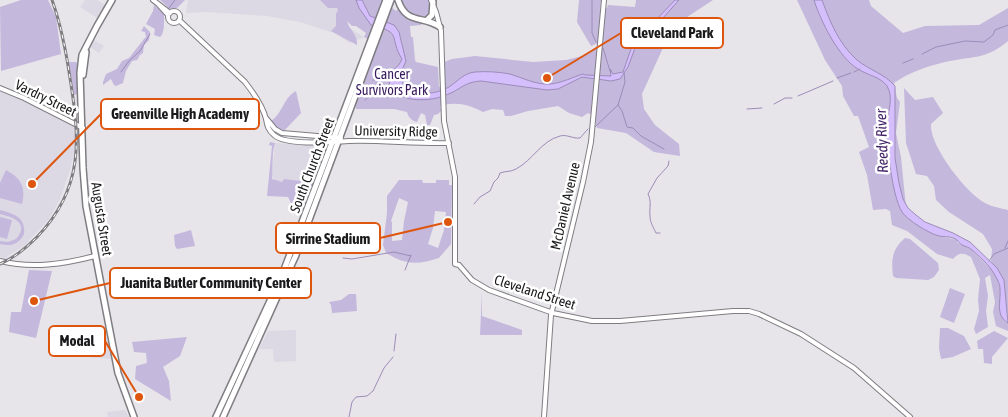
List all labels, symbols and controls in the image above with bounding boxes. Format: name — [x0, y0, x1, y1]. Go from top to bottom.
callout: Cleveland Park — [621, 18, 723, 48]
text: Cleveland Park — [631, 24, 714, 41]
park label: Cancer Survivors Park — [356, 66, 428, 98]
street label: Vardry Street — [13, 76, 79, 120]
callout: Greenville High Academy — [101, 99, 259, 129]
text: Greenville High Academy — [111, 105, 250, 122]
water label: Reedy River — [872, 108, 891, 173]
street label: South Church Street — [287, 115, 337, 215]
street label: University Ridge — [354, 122, 438, 140]
street label: McDaniel Avenue — [547, 161, 583, 251]
street label: Augusta Street — [88, 181, 116, 257]
callout: Sirrine Stadium — [276, 223, 380, 253]
text: Sirrine Stadium — [286, 230, 370, 247]
callout: Juanita Butler Community Center — [110, 268, 311, 298]
street label: Cleveland Street — [492, 271, 578, 313]
text: Juanita Butler Community Center — [119, 274, 302, 291]
callout: Modal — [49, 326, 105, 356]
text: Modal — [59, 332, 96, 349]

